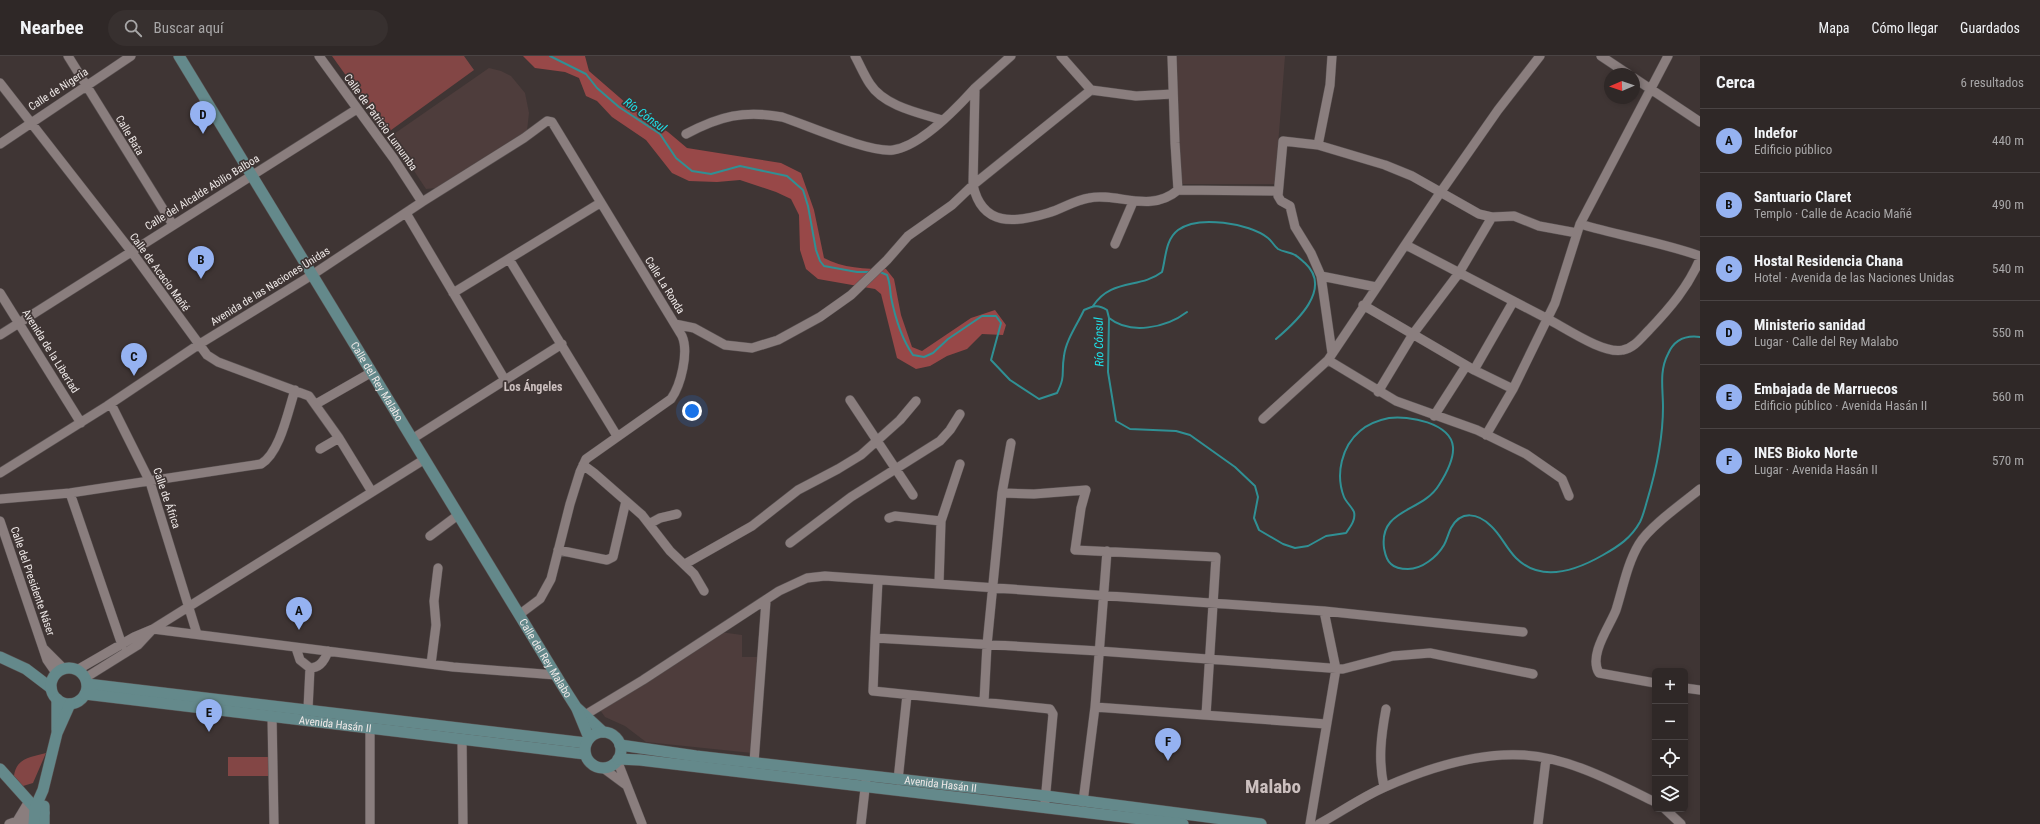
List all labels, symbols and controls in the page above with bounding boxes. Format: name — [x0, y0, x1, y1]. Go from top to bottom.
search box — [108, 10, 388, 46]
text: Nearbee — [20, 16, 84, 39]
icon: search — [122, 17, 144, 39]
text: Buscar aquí — [154, 19, 223, 37]
text: Mapa — [1819, 20, 1850, 36]
text: Cómo llegar — [1872, 20, 1938, 36]
text: Guardados — [1960, 20, 2020, 36]
street label: Calle de Nigeria — [26, 65, 91, 114]
north arrow — [1604, 68, 1640, 104]
street label: Calle de Patricio Lumumba — [341, 71, 420, 173]
text: Cerca — [1716, 72, 1755, 92]
text: 6 resultados — [1960, 75, 2024, 90]
water label: Río Cónsul — [621, 95, 669, 135]
pin: D — [190, 101, 216, 134]
street label: Calle Bata — [113, 113, 146, 157]
text: Indefor — [1754, 124, 1797, 142]
text: A — [1725, 133, 1733, 148]
text: 440 m — [1992, 133, 2024, 148]
text: Edificio público — [1754, 142, 1832, 157]
street label: Calle del Alcalde Abilio Balboa — [143, 152, 262, 233]
text: Santuario Claret — [1754, 188, 1851, 206]
text: B — [1725, 197, 1733, 212]
text: 490 m — [1992, 197, 2024, 212]
text: Templo · Calle de Acacio Mañé — [1754, 206, 1912, 221]
street label: Calle de Acacio Mañé — [127, 231, 192, 314]
street label: Avenida de las Naciones Unidas — [208, 244, 332, 329]
pin: B — [188, 246, 214, 279]
text: Hostal Residencia Chana — [1754, 252, 1903, 270]
street label: Calle La Ronda — [642, 254, 687, 316]
text: C — [1725, 261, 1733, 276]
text: 540 m — [1992, 261, 2024, 276]
text: Hotel · Avenida de las Naciones Unidas — [1754, 270, 1954, 285]
street label: Avenida de la Libertad — [20, 307, 82, 396]
text: Ministerio sanidad — [1754, 316, 1866, 334]
water label: Río Cónsul — [1092, 317, 1106, 367]
text: D — [1725, 325, 1733, 340]
text: 550 m — [1992, 325, 2024, 340]
text: Lugar · Calle del Rey Malabo — [1754, 334, 1899, 349]
street label: Calle del Rey Malabo — [348, 340, 406, 424]
pin: C — [121, 343, 147, 376]
district label: Los Ángeles — [504, 379, 563, 394]
text: Embajada de Marruecos — [1754, 380, 1898, 398]
text: E — [1726, 389, 1732, 404]
text: 560 m — [1992, 389, 2024, 404]
text: Edificio público · Avenida Hasán II — [1754, 398, 1927, 413]
your location — [682, 401, 702, 421]
text: INES Bioko Norte — [1754, 444, 1858, 462]
text: F — [1726, 453, 1732, 468]
text: 570 m — [1992, 453, 2024, 468]
text: Lugar · Avenida Hasán II — [1754, 462, 1878, 477]
street label: Calle de África — [150, 466, 183, 530]
street label: Calle del Presidente Náser — [8, 525, 58, 638]
pin: A — [286, 597, 312, 630]
street label: Calle del Rey Malabo — [516, 616, 575, 701]
map controls — [1652, 668, 1688, 812]
button: + — [1652, 668, 1688, 704]
pin: E — [196, 699, 222, 732]
button: − — [1652, 704, 1688, 740]
street label: Avenida Hasán II — [298, 714, 372, 735]
pin: F — [1155, 728, 1181, 761]
button: locate — [1652, 740, 1688, 776]
street label: Avenida Hasán II — [904, 774, 977, 795]
district label: Malabo — [1245, 775, 1301, 798]
button: layers — [1652, 776, 1688, 812]

